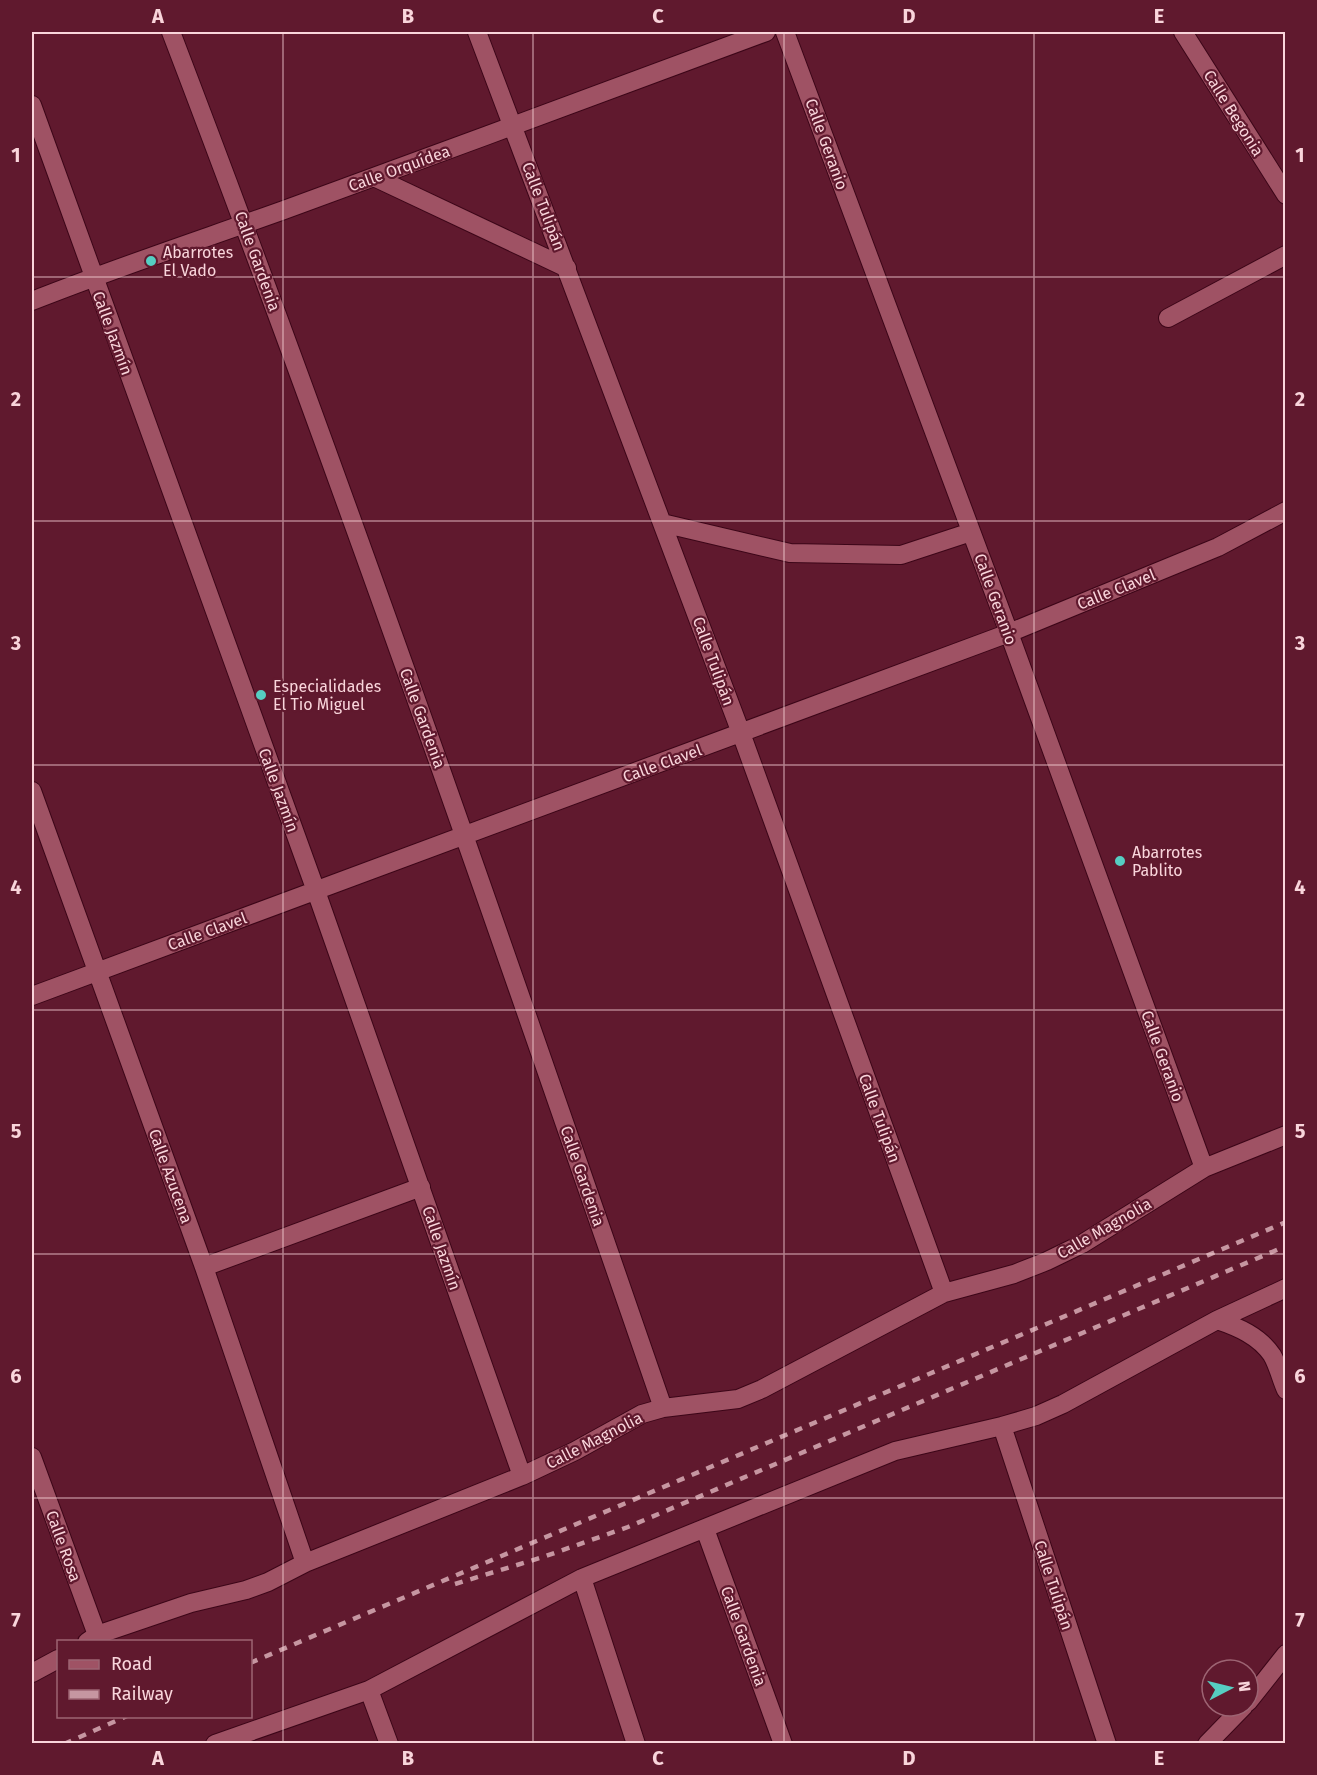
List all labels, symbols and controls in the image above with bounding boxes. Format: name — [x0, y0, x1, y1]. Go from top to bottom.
text: A — [151, 4, 165, 28]
text: B — [402, 4, 414, 28]
text: C — [652, 4, 664, 28]
text: D — [902, 4, 916, 28]
text: E — [1154, 4, 1164, 28]
street label: Calle Begonia — [1200, 67, 1268, 160]
street label: Calle Geranio — [801, 96, 852, 193]
street label: Calle Orquídea — [346, 141, 453, 196]
text: 1 — [11, 143, 21, 167]
text: 1 — [1295, 143, 1305, 167]
street label: Calle Tulipán — [518, 159, 569, 253]
street label: Calle Gardenia — [231, 209, 284, 314]
place label: Abarrotes El Vado — [163, 243, 233, 280]
marker: Abarrotes El Vado — [144, 254, 158, 268]
street label: Calle Jazmín — [89, 289, 136, 378]
text: 2 — [11, 387, 21, 411]
text: 2 — [1295, 387, 1305, 411]
street label: Calle Geranio — [970, 551, 1021, 648]
street label: Calle Clavel — [1074, 565, 1158, 614]
street label: Calle Tulipán — [689, 614, 738, 708]
text: 3 — [10, 631, 21, 655]
text: 3 — [1294, 631, 1305, 655]
street label: Calle Gardenia — [396, 666, 449, 771]
place label: Especialidades El Tio Miguel — [273, 677, 381, 714]
marker: Especialidades El Tio Miguel — [254, 688, 268, 702]
street label: Calle Clavel — [620, 740, 705, 787]
street label: Calle Jazmín — [255, 746, 302, 835]
place label: Abarrotes Pablito — [1132, 843, 1202, 880]
marker: Abarrotes Pablito — [1113, 854, 1127, 868]
text: 4 — [10, 875, 22, 899]
text: 4 — [1294, 875, 1306, 899]
street label: Calle Clavel — [165, 908, 250, 955]
street label: Calle Geranio — [1137, 1008, 1188, 1105]
street label: Calle Tulipán — [855, 1071, 904, 1165]
text: 5 — [11, 1119, 22, 1143]
text: 5 — [1295, 1119, 1306, 1143]
street label: Calle Gardenia — [556, 1123, 609, 1229]
street label: Calle Azucena — [145, 1126, 196, 1226]
street label: Calle Magnolia — [1054, 1194, 1155, 1263]
street label: Calle Jazmín — [418, 1204, 465, 1293]
text: 6 — [10, 1364, 22, 1388]
text: 6 — [1294, 1364, 1306, 1388]
street label: Calle Magnolia — [543, 1408, 646, 1473]
street label: Calle Rosa — [42, 1508, 85, 1584]
street label: Calle Tulipán — [1030, 1538, 1077, 1632]
street label: Calle Gardenia — [717, 1584, 770, 1689]
text: 7 — [11, 1608, 21, 1632]
text: 7 — [1295, 1608, 1305, 1632]
legend — [57, 1640, 252, 1718]
text: Road — [111, 1653, 153, 1675]
north arrow — [1200, 1658, 1260, 1718]
text: N — [1234, 1680, 1254, 1693]
text: Railway — [111, 1683, 173, 1705]
text: A — [151, 1746, 165, 1770]
text: B — [402, 1746, 414, 1770]
text: C — [652, 1746, 664, 1770]
text: D — [902, 1746, 916, 1770]
text: E — [1154, 1746, 1164, 1770]

